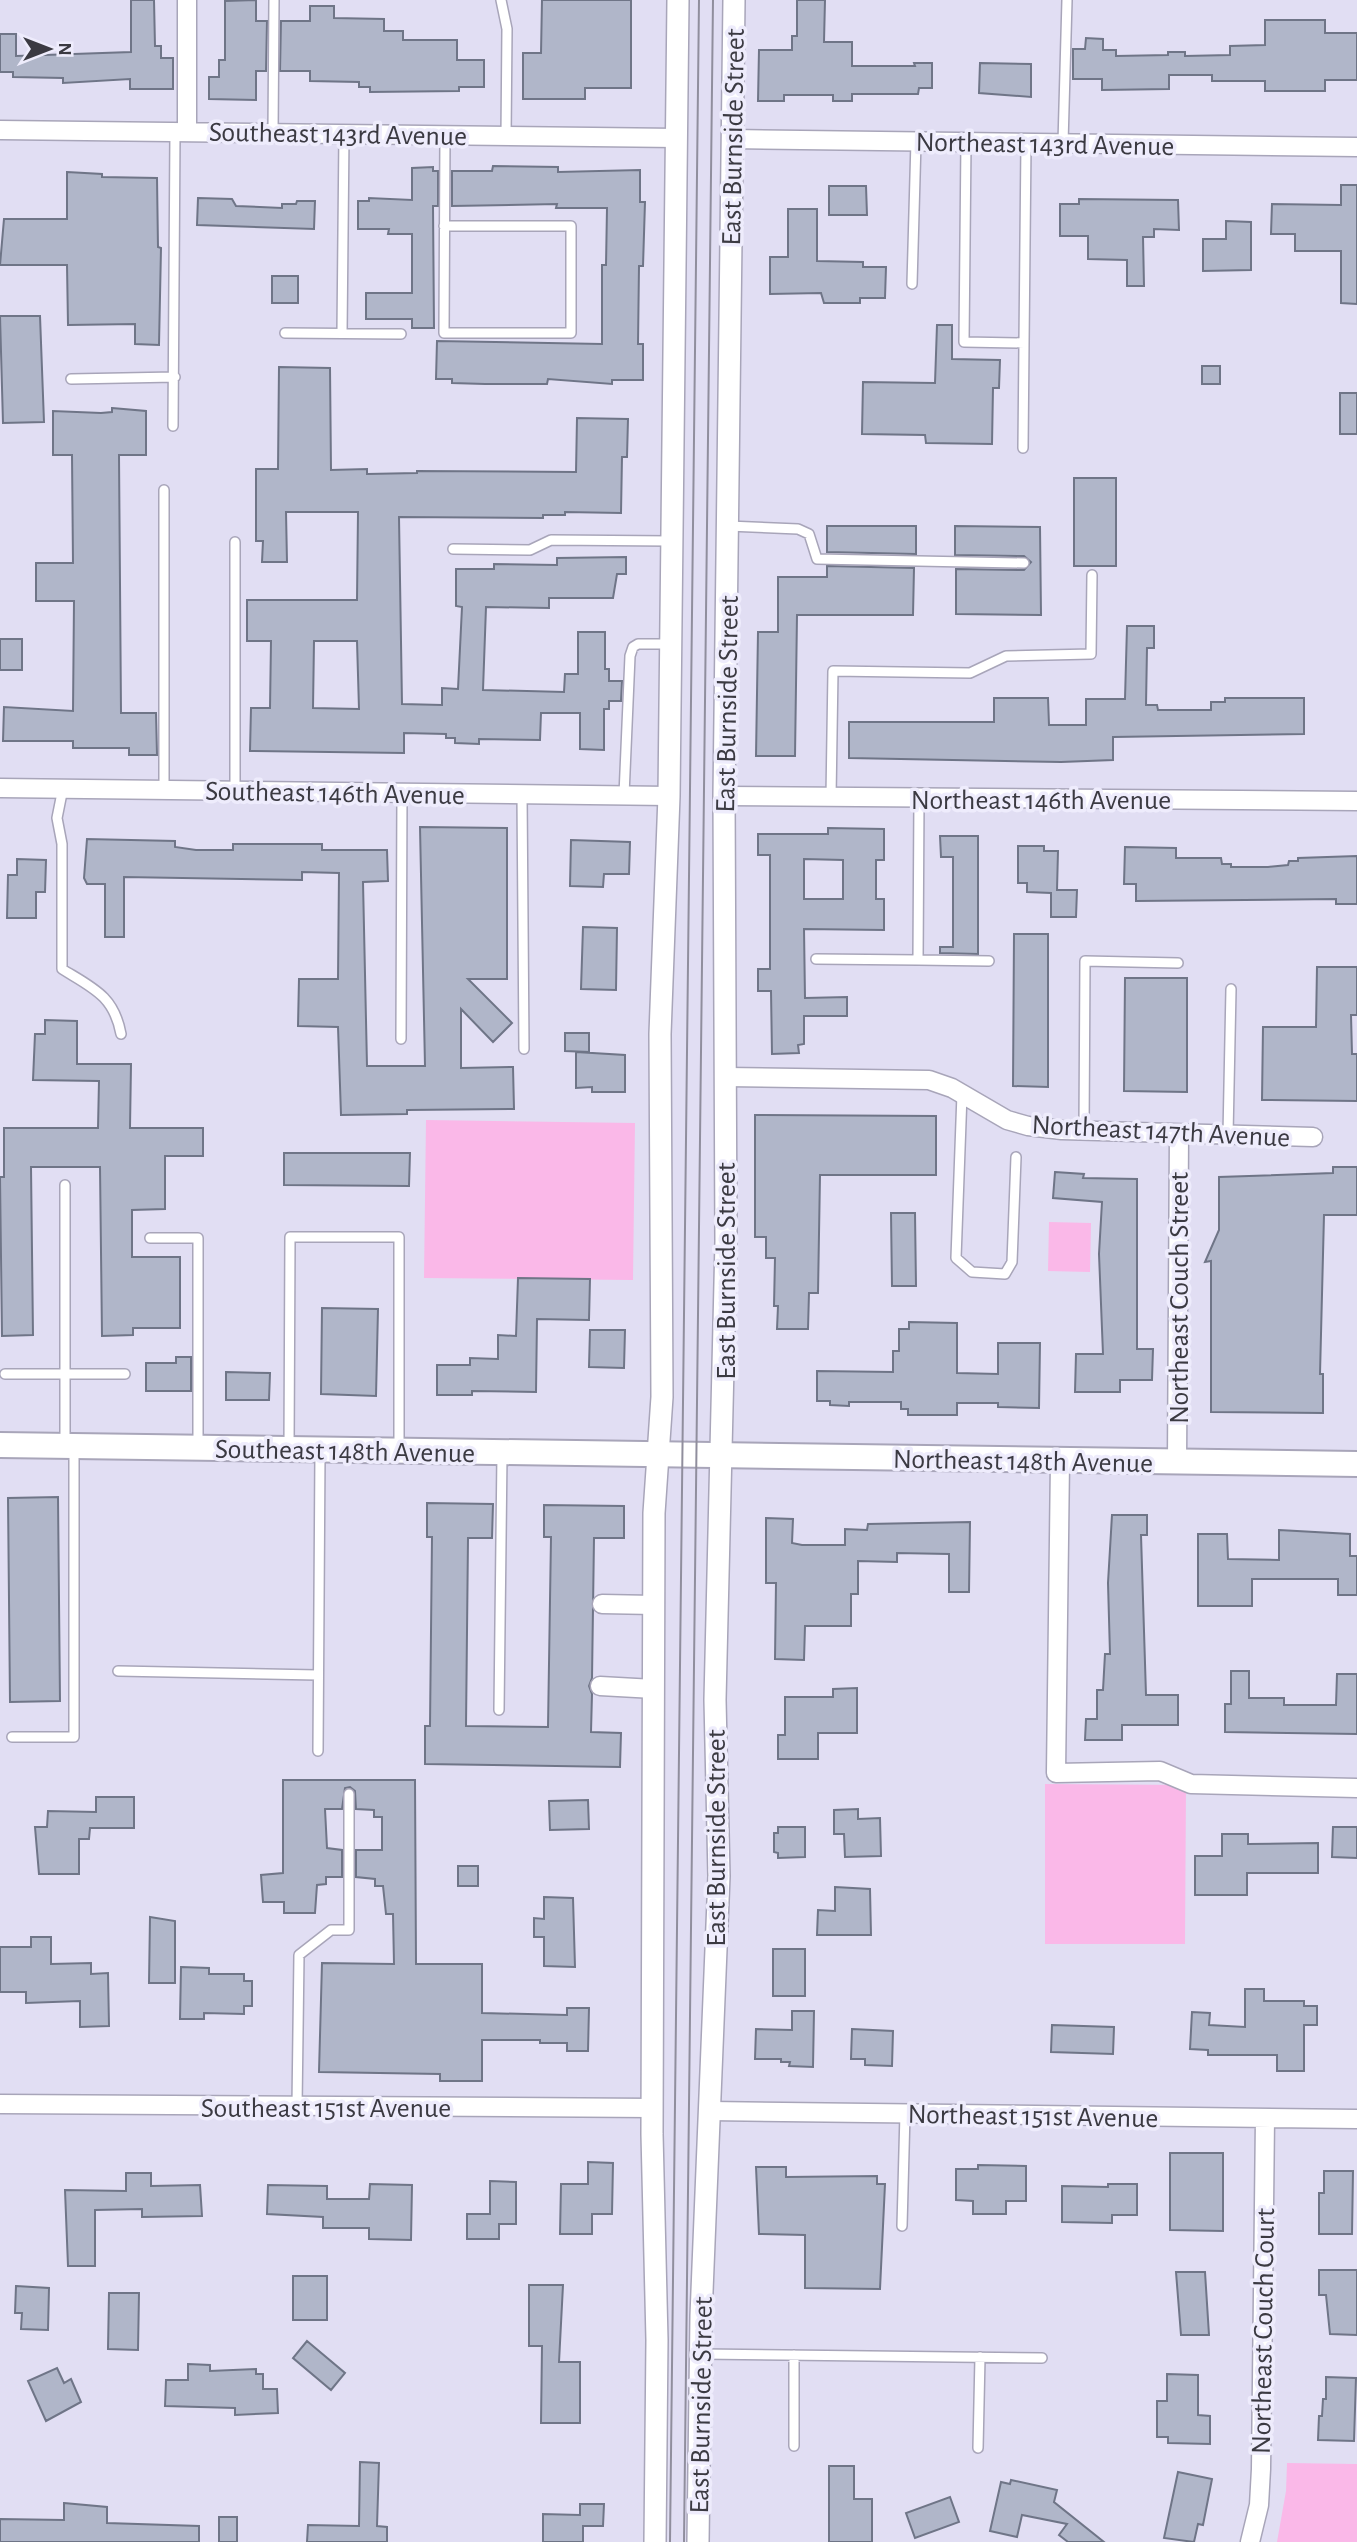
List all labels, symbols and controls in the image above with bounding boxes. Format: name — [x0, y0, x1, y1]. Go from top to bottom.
north arrow — [14, 14, 84, 84]
street label: East Burnside Street — [718, 28, 750, 246]
text: N — [55, 42, 74, 56]
street label: Southeast 143rd Avenue — [209, 119, 467, 151]
street label: Northeast 143rd Avenue — [915, 129, 1175, 161]
street label: East Burnside Street — [712, 595, 744, 813]
street label: Southeast 146th Avenue — [205, 778, 465, 810]
street label: Northeast 146th Avenue — [911, 787, 1171, 815]
street label: Northeast 147th Avenue — [1031, 1111, 1291, 1153]
street label: East Burnside Street — [713, 1162, 741, 1380]
street label: Northeast Couch Street — [1166, 1172, 1194, 1424]
street label: Southeast 148th Avenue — [215, 1436, 475, 1468]
street label: Northeast 148th Avenue — [893, 1446, 1153, 1478]
street label: East Burnside Street — [703, 1729, 731, 1947]
street label: Southeast 151st Avenue — [201, 2095, 451, 2123]
street label: Northeast 151st Avenue — [907, 2101, 1159, 2133]
street label: Northeast Couch Court — [1248, 2208, 1280, 2454]
street label: East Burnside Street — [686, 2296, 718, 2514]

